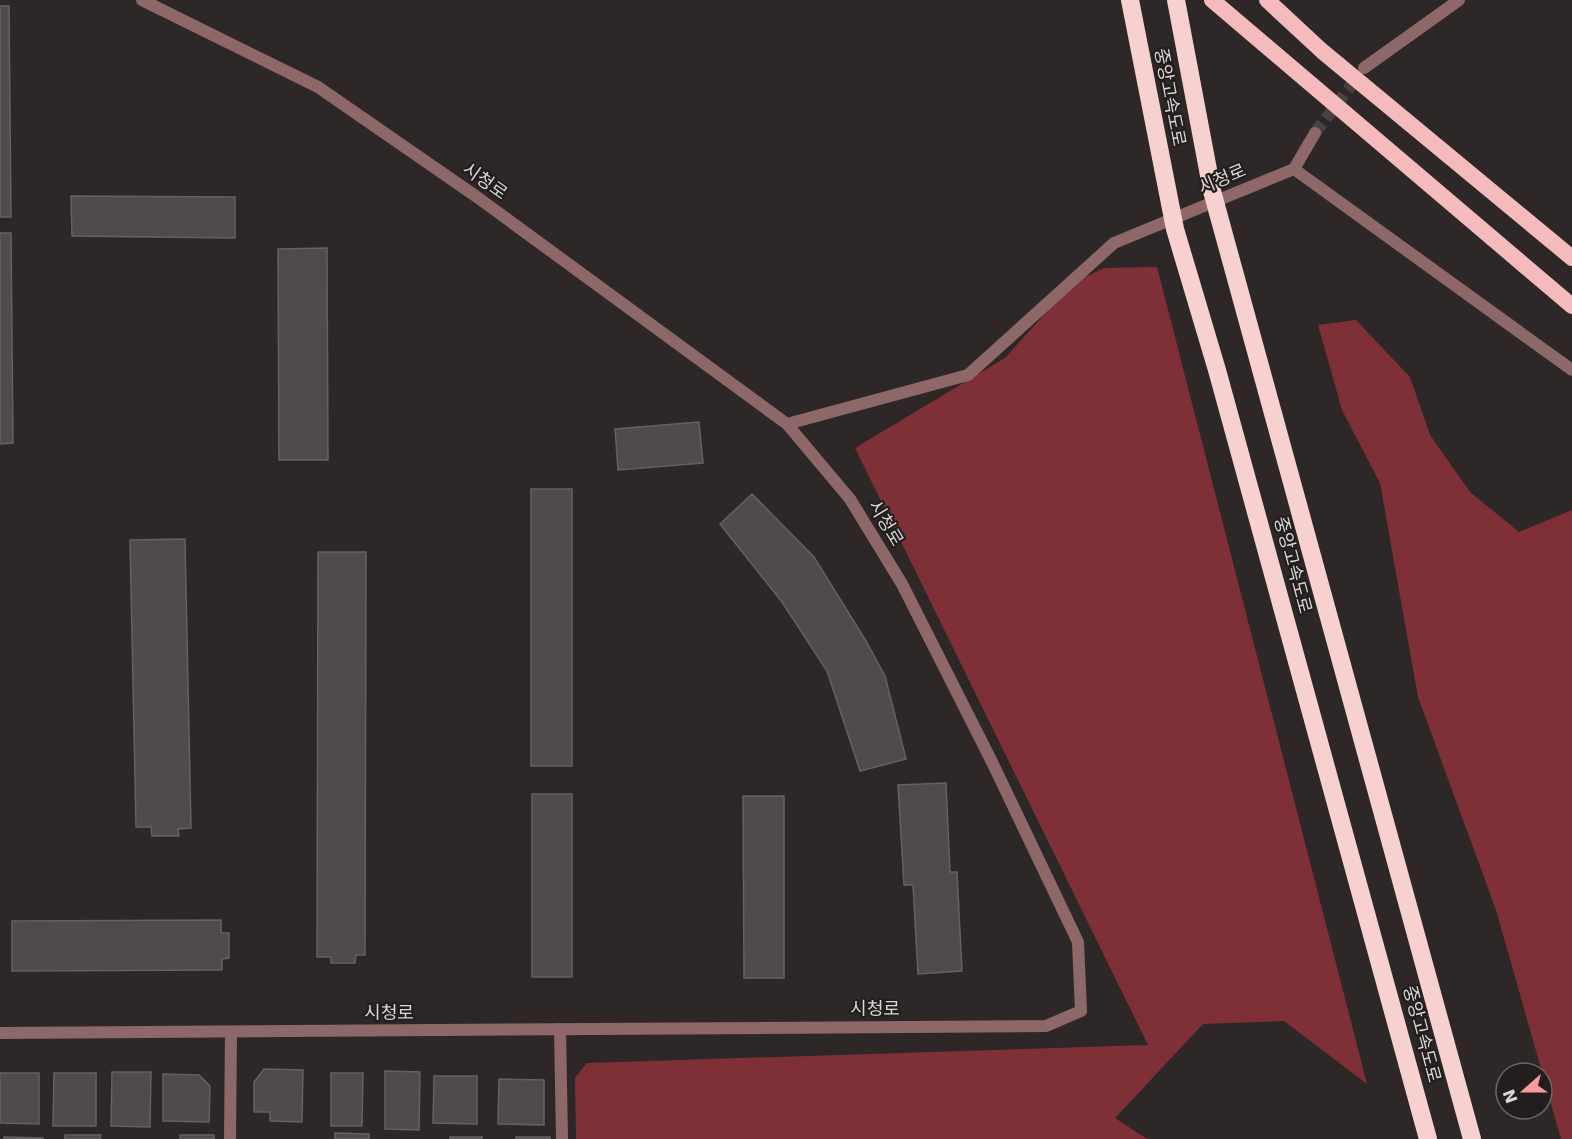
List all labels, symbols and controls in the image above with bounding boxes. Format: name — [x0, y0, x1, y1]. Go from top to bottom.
street label: 중앙고속도로 — [1151, 46, 1190, 148]
street label: 시청로 — [459, 158, 512, 203]
street label: 시청로 — [1195, 159, 1249, 198]
street label: 시청로 — [865, 496, 908, 549]
street label: 중앙고속도로 — [1270, 514, 1316, 616]
street label: 중앙고속도로 — [1399, 983, 1445, 1085]
street label: 시청로 — [850, 998, 900, 1019]
street label: 시청로 — [364, 1002, 414, 1023]
north arrow — [1494, 1061, 1554, 1121]
text: N — [1499, 1087, 1522, 1106]

